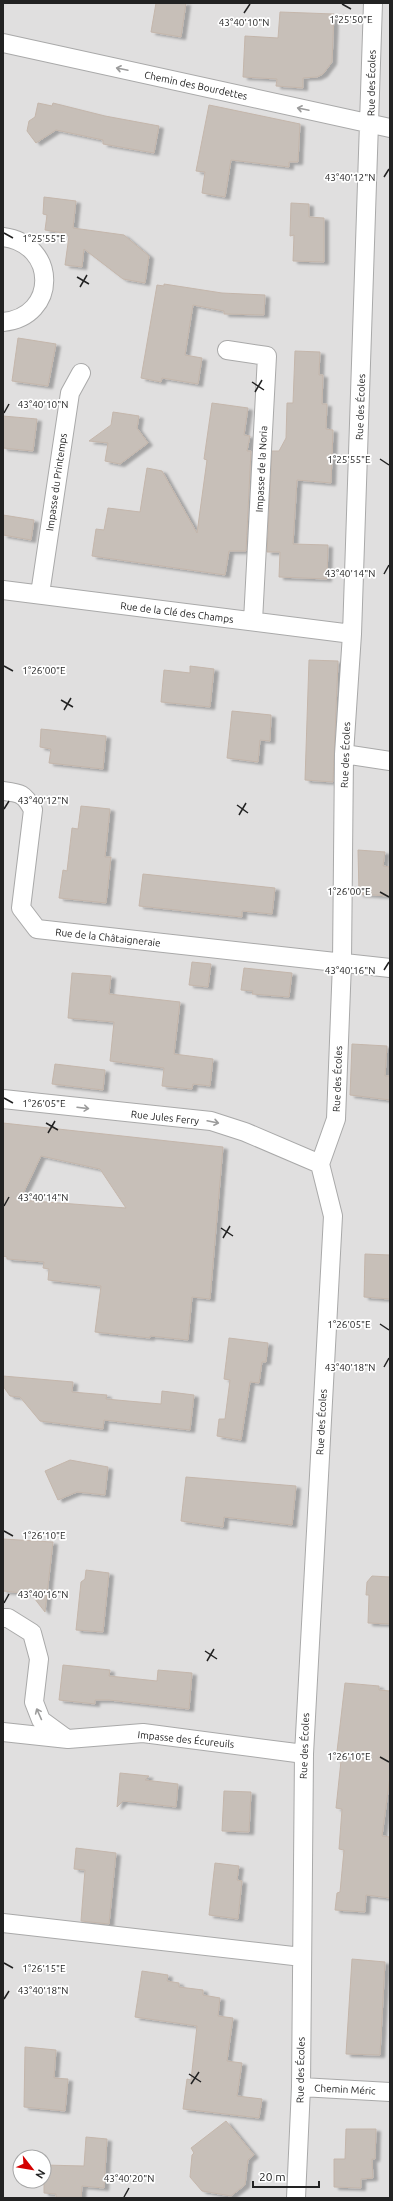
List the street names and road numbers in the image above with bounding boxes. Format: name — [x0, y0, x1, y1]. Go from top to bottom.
street label: Rue des Écoles — [364, 50, 378, 116]
street label: Chemin des Bourdettes — [143, 69, 248, 102]
street label: Rue des Écoles — [353, 374, 367, 440]
street label: Impasse de la Noria — [254, 425, 269, 513]
street label: Impasse du Printemps — [44, 432, 69, 532]
street label: Rue de la Clé des Champs — [120, 600, 234, 625]
street label: Rue des Écoles — [338, 722, 352, 788]
street label: Rue de la Châtaigneraie — [55, 926, 161, 948]
street label: Rue des Écoles — [330, 1046, 344, 1112]
street label: Rue Jules Ferry — [130, 1108, 200, 1127]
street label: Rue des Écoles — [313, 1389, 329, 1455]
street label: Rue des Écoles — [297, 1713, 311, 1779]
street label: Impasse des Écureuils — [137, 1728, 235, 1750]
street label: Rue des Écoles — [293, 2037, 307, 2103]
street label: Chemin Méric — [314, 2082, 376, 2097]

